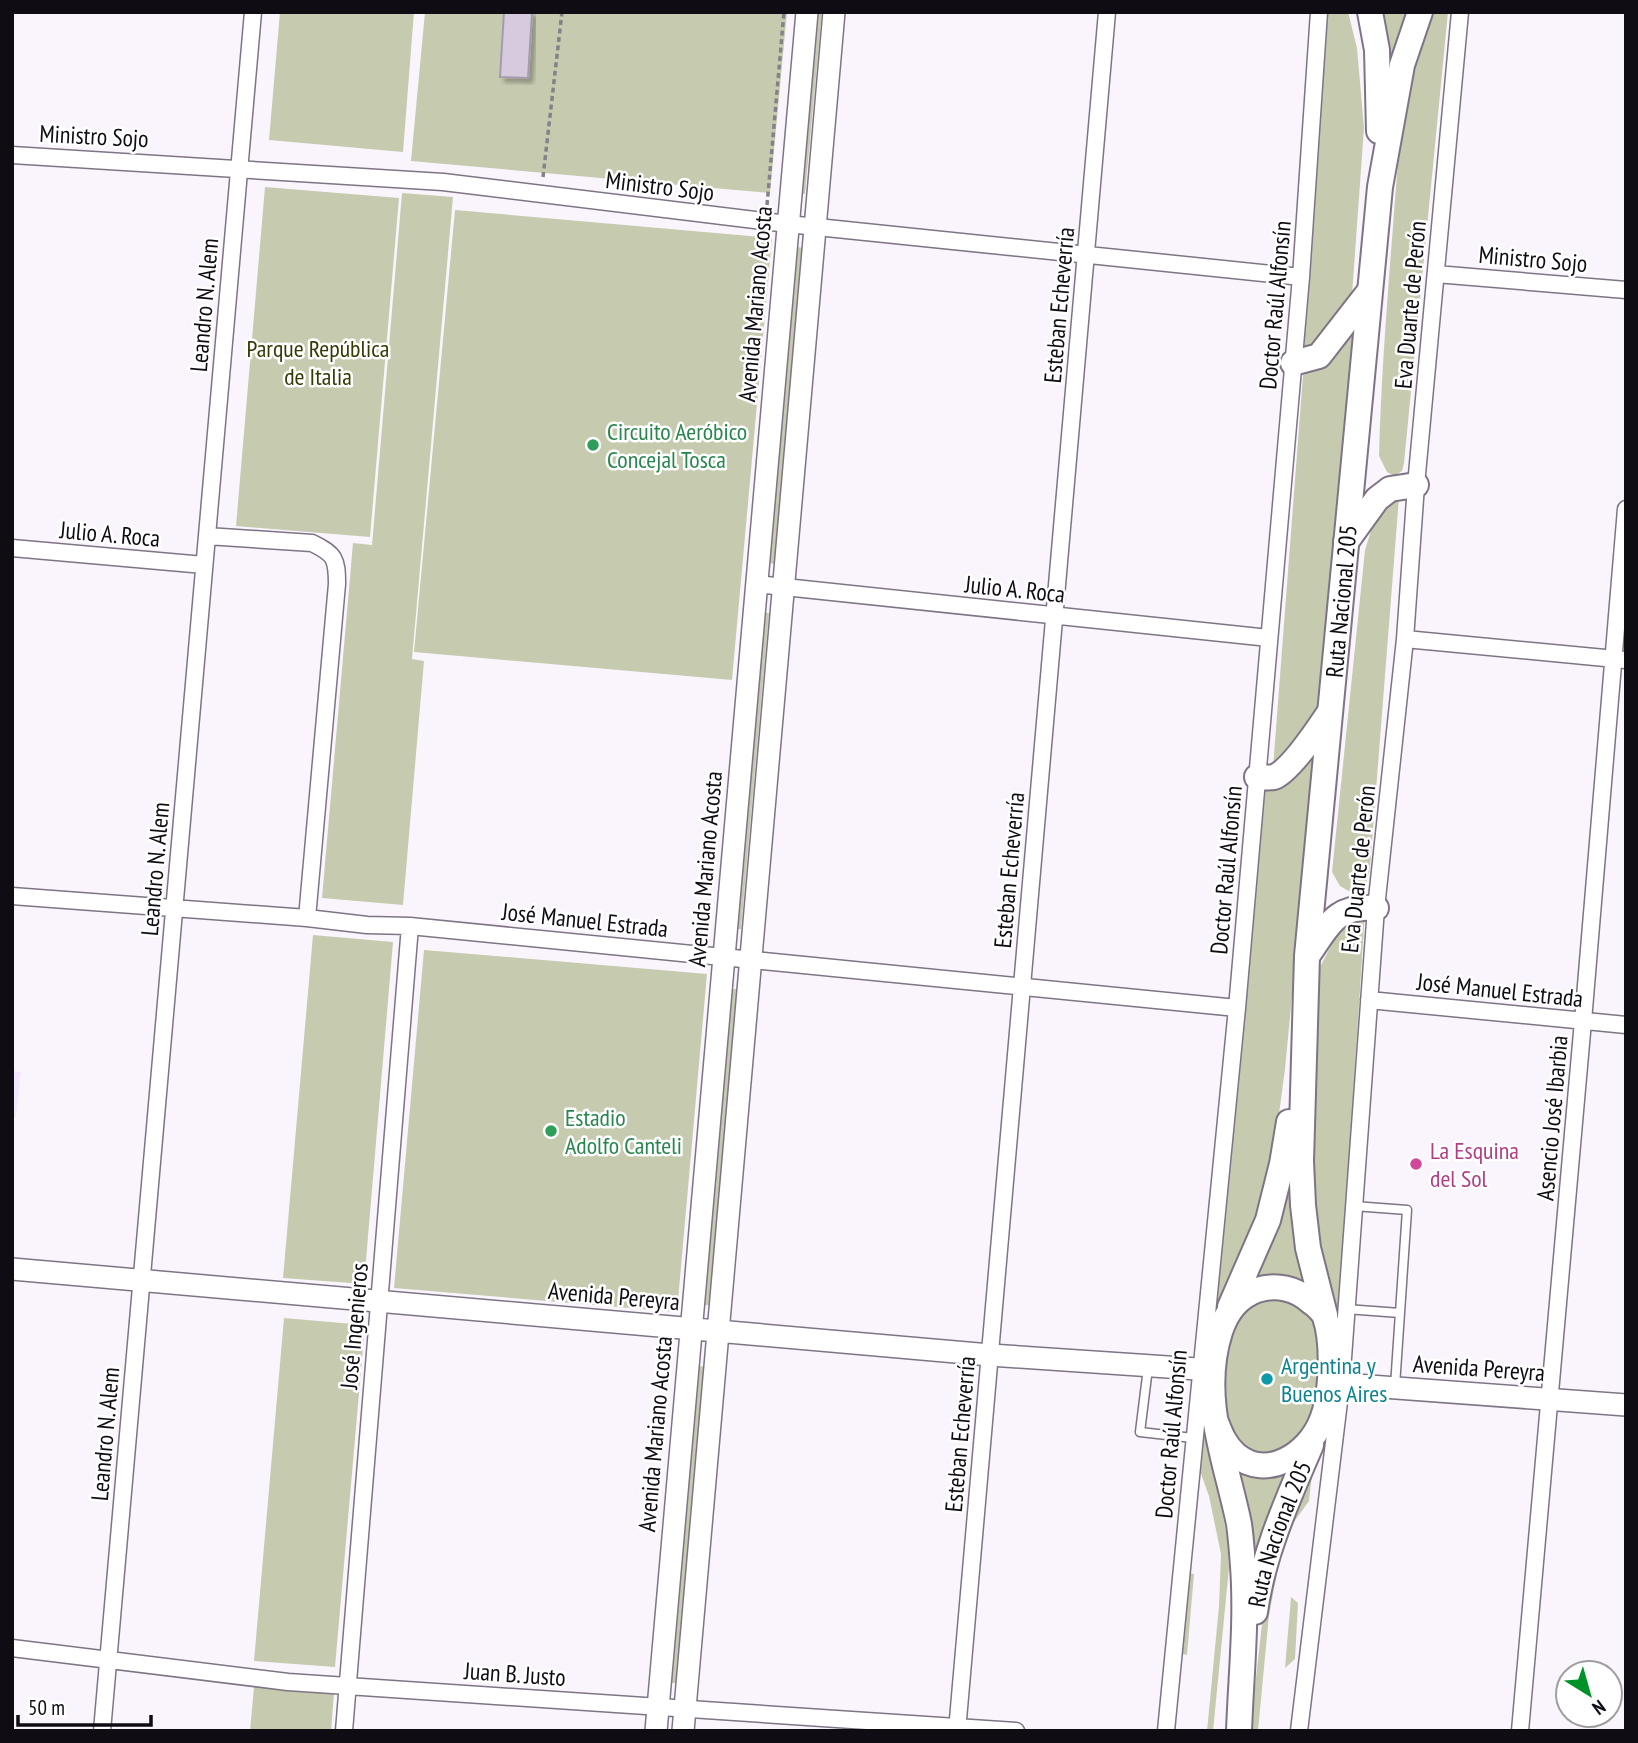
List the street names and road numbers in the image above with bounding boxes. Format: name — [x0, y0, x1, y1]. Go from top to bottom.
street label: Ministro Sojo — [39, 118, 149, 154]
street label: Ministro Sojo — [604, 164, 716, 208]
street label: Avenida Mariano Acosta — [731, 205, 779, 403]
street label: Doctor Raúl Alfonsín — [1252, 219, 1298, 391]
street label: Eva Duarte de Perón — [1387, 220, 1433, 390]
street label: Esteban Echeverría — [1037, 226, 1081, 384]
street label: Leandro N. Alem — [183, 237, 225, 373]
street label: Ministro Sojo — [1477, 239, 1589, 279]
street label: Julio A. Roca — [58, 514, 161, 554]
street label: Ruta Nacional 205 — [1318, 523, 1363, 679]
street label: Julio A. Roca — [962, 568, 1067, 610]
street label: Avenida Mariano Acosta — [681, 770, 729, 968]
street label: Doctor Raúl Alfonsín — [1203, 784, 1249, 956]
street label: Eva Duarte de Perón — [1334, 784, 1382, 954]
street label: Esteban Echeverría — [987, 791, 1031, 949]
street label: Leandro N. Alem — [134, 801, 176, 937]
street label: José Manuel Estrada — [499, 896, 670, 944]
street label: José Manuel Estrada — [1414, 966, 1585, 1014]
street label: Asencio José Ibarbia — [1529, 1034, 1575, 1202]
street label: José Ingenieros — [333, 1262, 375, 1391]
street label: Avenida Pereyra — [547, 1275, 681, 1317]
street label: Avenida Mariano Acosta — [631, 1335, 679, 1533]
street label: Doctor Raúl Alfonsín — [1148, 1348, 1194, 1520]
street label: Avenida Pereyra — [1412, 1348, 1546, 1388]
street label: Esteban Echeverría — [938, 1355, 982, 1513]
street label: Leandro N. Alem — [84, 1366, 126, 1502]
street label: Ruta Nacional 205 — [1240, 1456, 1318, 1609]
street label: Juan B. Justo — [462, 1655, 567, 1693]

